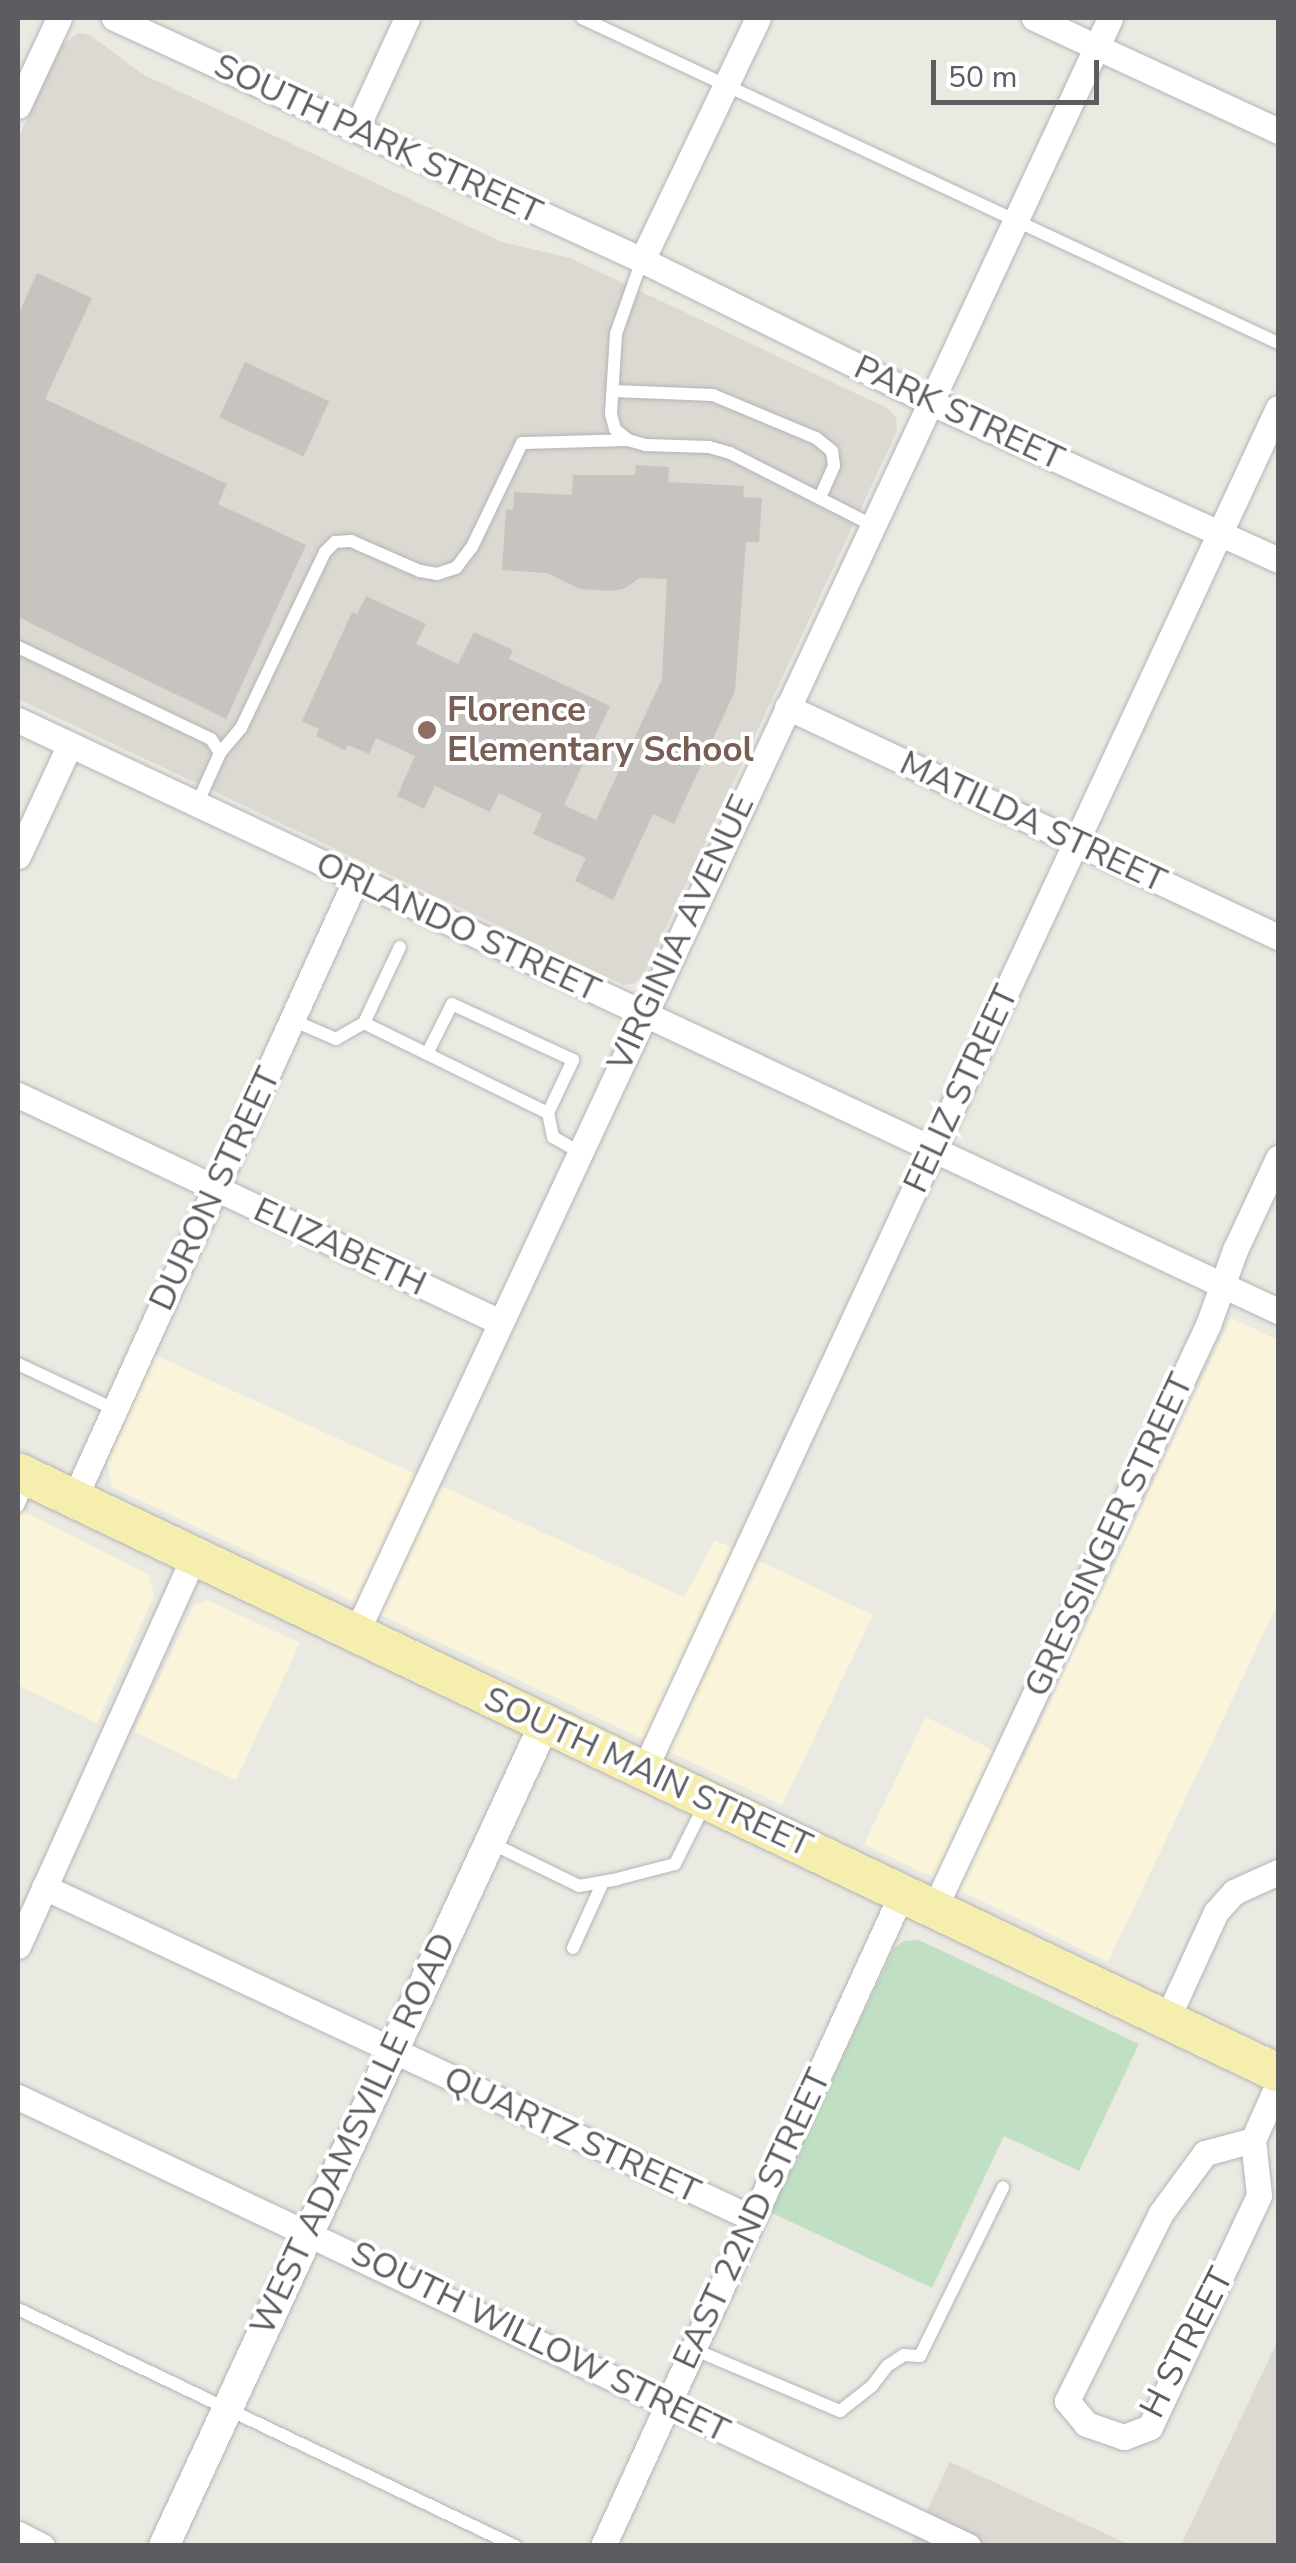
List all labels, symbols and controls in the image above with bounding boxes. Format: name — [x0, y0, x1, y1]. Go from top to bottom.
scale bar — [936, 40, 1104, 102]
street label: SOUTH PARK STREET — [207, 45, 549, 233]
text: 50 m — [948, 57, 1017, 98]
street label: PARK STREET — [848, 346, 1070, 480]
place label: Florence Elementary School — [447, 689, 754, 771]
marker: Florence Elementary School — [416, 719, 438, 741]
street label: MATILDA STREET — [893, 742, 1173, 902]
street label: VIRGINIA AVENUE — [599, 788, 763, 1078]
street label: ORLANDO STREET — [309, 843, 607, 1011]
street label: FELIZ STREET — [895, 979, 1027, 1199]
street label: DURON STREET — [140, 1061, 290, 1317]
street label: ELIZABETH — [247, 1189, 433, 1305]
street label: GRESSINGER STREET — [1016, 1367, 1202, 1703]
street label: SOUTH MAIN STREET — [477, 1678, 819, 1866]
street label: WEST ADAMSVILLE ROAD — [241, 1926, 465, 2342]
street label: QUARTZ STREET — [437, 2057, 707, 2213]
street label: EAST 22ND STREET — [664, 2062, 840, 2376]
street label: SOUTH WILLOW STREET — [344, 2232, 736, 2452]
street label: H STREET — [1131, 2261, 1243, 2425]

